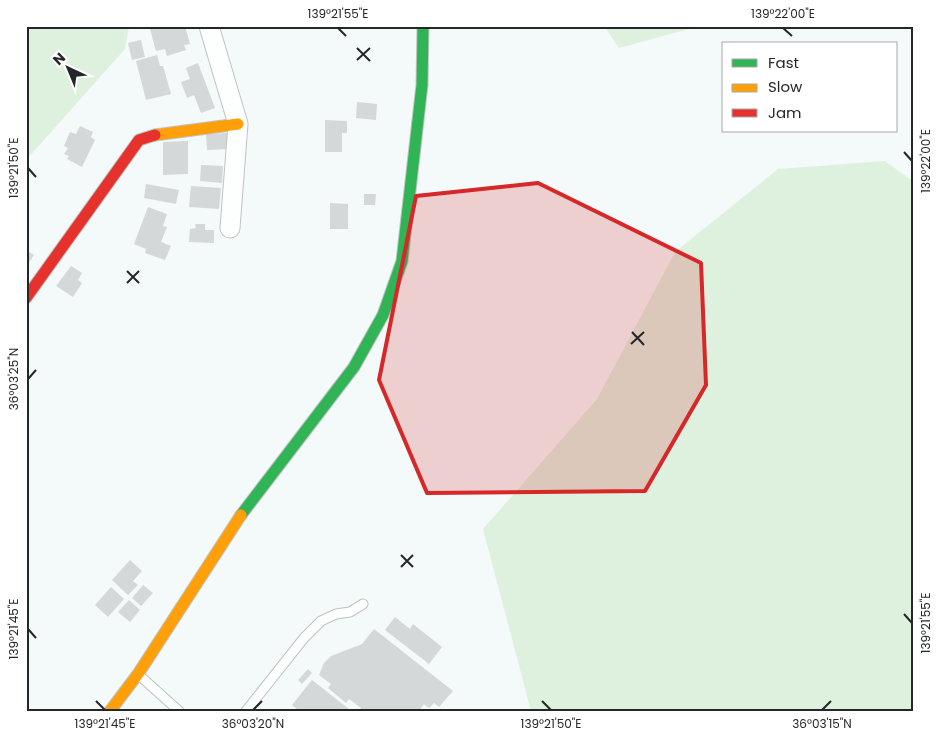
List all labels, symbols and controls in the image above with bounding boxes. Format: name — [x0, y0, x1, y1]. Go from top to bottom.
text: 139°21'55"E — [308, 5, 368, 22]
text: 139°22'00"E — [751, 5, 815, 22]
north arrow — [42, 42, 92, 92]
legend — [722, 42, 898, 132]
text: N — [48, 48, 70, 69]
text: Fast — [768, 52, 799, 73]
text: Slow — [768, 76, 803, 97]
text: Jam — [768, 102, 802, 123]
text: 139°22'00"E — [917, 129, 934, 193]
text: 139°21'50"E — [5, 138, 22, 198]
text: 36°03'25"N — [5, 348, 22, 410]
text: 139°21'55"E — [917, 593, 934, 653]
text: 139°21'45"E — [5, 599, 22, 659]
text: 139°21'45"E — [75, 715, 135, 732]
text: 36°03'20"N — [222, 715, 284, 732]
text: 139°21'50"E — [521, 715, 581, 732]
text: 36°03'15"N — [792, 715, 852, 732]

